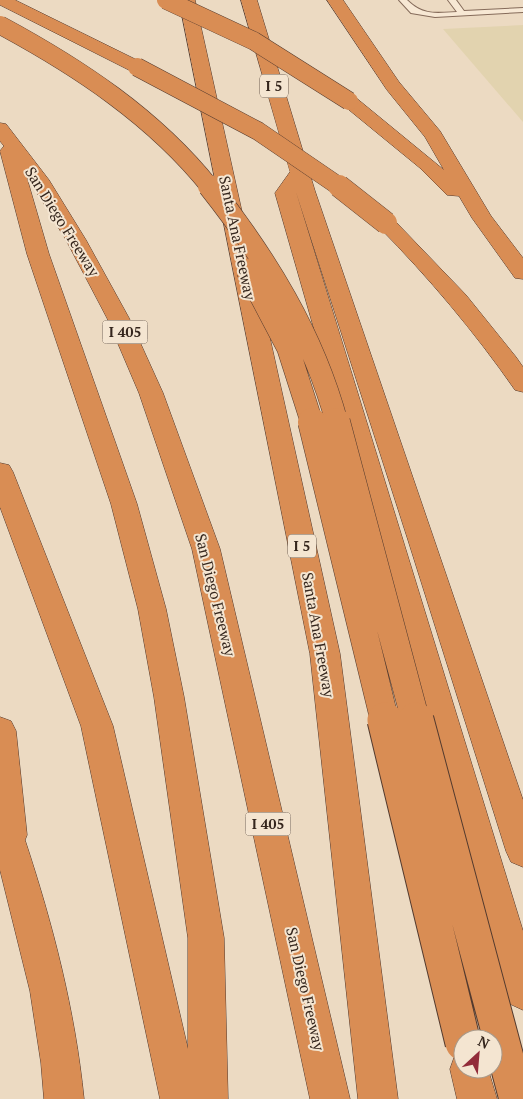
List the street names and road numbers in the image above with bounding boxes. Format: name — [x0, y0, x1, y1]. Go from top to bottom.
road number: I 5 — [260, 74, 288, 98]
street label: San Diego Freeway — [21, 163, 105, 280]
street label: Santa Ana Freeway — [215, 174, 261, 302]
road number: I 405 — [102, 321, 148, 344]
street label: San Diego Freeway — [191, 531, 241, 659]
road number: I 5 — [288, 534, 316, 558]
street label: Santa Ana Freeway — [298, 571, 340, 699]
road number: I 405 — [246, 812, 290, 836]
street label: San Diego Freeway — [282, 925, 330, 1053]

